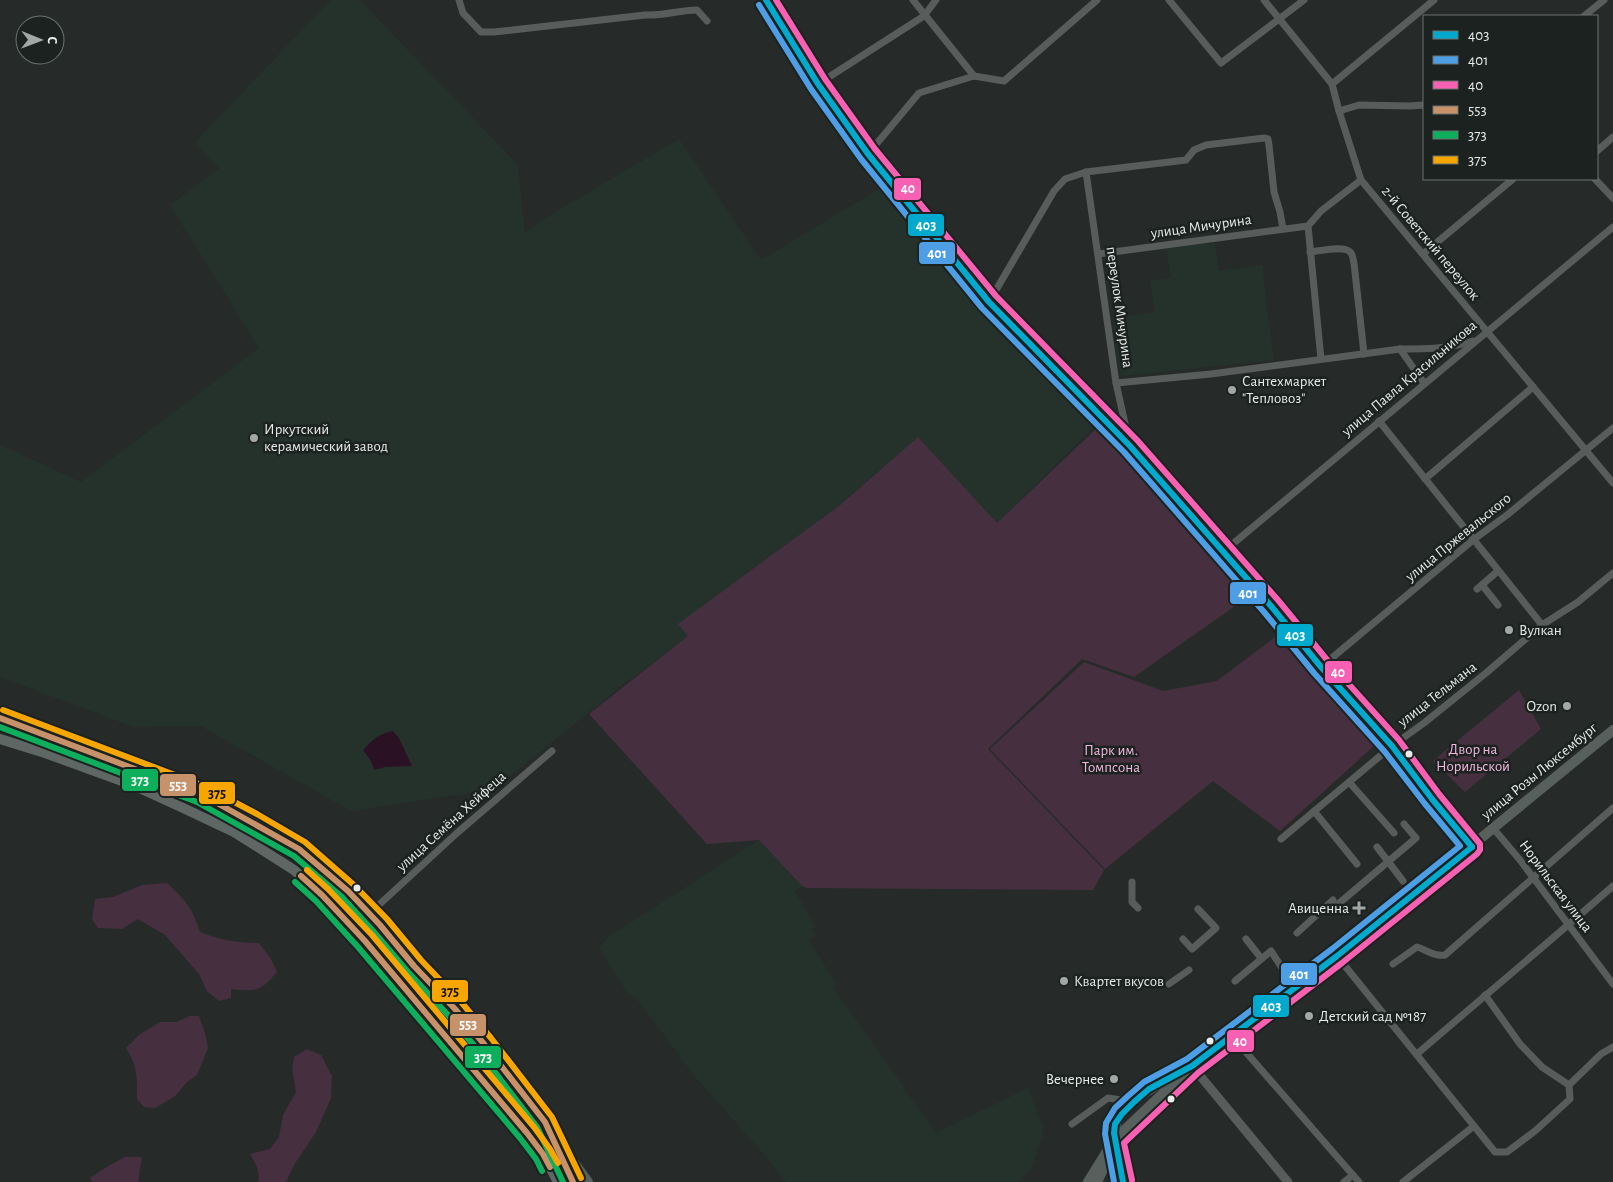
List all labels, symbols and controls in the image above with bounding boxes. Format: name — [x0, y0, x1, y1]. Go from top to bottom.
north arrow — [15, 15, 65, 65]
legend — [1423, 15, 1598, 180]
text: 403 — [1468, 28, 1489, 43]
text: С — [45, 36, 59, 44]
text: 401 — [1468, 53, 1488, 68]
text: 40 — [1468, 78, 1483, 93]
text: 553 — [1468, 103, 1487, 118]
text: 373 — [1468, 128, 1487, 143]
text: 375 — [1468, 153, 1487, 168]
line badge: 40 — [893, 177, 922, 201]
text: 40 — [901, 182, 915, 196]
street label: 2-й Советский переулок — [1379, 184, 1483, 303]
street label: улица Мичурина — [1149, 212, 1253, 241]
line badge: 403 — [907, 213, 945, 237]
text: 403 — [916, 219, 936, 233]
line badge: 401 — [918, 241, 956, 265]
street label: переулок Мичурина — [1104, 246, 1135, 369]
text: 401 — [927, 247, 947, 261]
street label: улица Павла Красильникова — [1338, 318, 1480, 440]
place label: Сантехмаркет "Тепловоз" — [1242, 374, 1327, 406]
marker: Сантехмаркет "Тепловоз" — [1226, 384, 1238, 396]
place label: Иркутский керамический завод — [264, 422, 388, 454]
marker: Иркутский керамический завод — [248, 432, 260, 444]
street label: улица Пржевальского — [1402, 490, 1514, 585]
line badge: 401 — [1229, 581, 1267, 605]
text: 401 — [1238, 587, 1258, 601]
line badge: 403 — [1276, 623, 1314, 647]
place label: Вулкан — [1519, 623, 1562, 638]
marker: Вулкан — [1503, 624, 1515, 636]
text: 403 — [1285, 629, 1305, 643]
street label: улица Тельмана — [1394, 659, 1479, 730]
line badge: 40 — [1324, 660, 1353, 684]
text: 40 — [1331, 666, 1345, 680]
place label: Ozon — [1527, 699, 1557, 714]
marker: Ozon — [1561, 700, 1573, 712]
street label: улица Розы Люксембург — [1478, 720, 1601, 823]
park label: Двор на Норильской — [1436, 742, 1510, 774]
park label: Парк им. Томпсона — [1082, 743, 1140, 775]
unlabelled marker — [1404, 749, 1414, 759]
line badge: 373 — [121, 768, 159, 792]
street label: улица Семёна Хейфеца — [393, 769, 509, 875]
line badge: 553 — [159, 773, 197, 797]
text: 373 — [131, 774, 149, 788]
text: 553 — [169, 779, 187, 793]
line badge: 375 — [198, 781, 236, 805]
text: 375 — [208, 787, 226, 801]
street label: Норильская улица — [1516, 838, 1595, 935]
unlabelled marker — [352, 883, 362, 893]
place label: Авиценна — [1288, 901, 1349, 916]
marker: Авиценна — [1353, 902, 1365, 914]
line badge: 401 — [1280, 962, 1318, 986]
text: 401 — [1289, 968, 1309, 982]
place label: Квартет вкусов — [1074, 974, 1164, 989]
marker: Квартет вкусов — [1058, 975, 1070, 987]
line badge: 375 — [431, 979, 469, 1003]
text: 375 — [441, 985, 459, 999]
line badge: 403 — [1252, 994, 1290, 1018]
text: 403 — [1261, 1000, 1281, 1014]
place label: Детский сад №187 — [1319, 1009, 1426, 1024]
marker: Детский сад №187 — [1303, 1010, 1315, 1022]
line badge: 553 — [449, 1013, 487, 1037]
text: 553 — [459, 1018, 477, 1032]
line badge: 40 — [1226, 1029, 1255, 1053]
text: 40 — [1233, 1035, 1247, 1049]
unlabelled marker — [1205, 1036, 1215, 1046]
line badge: 373 — [464, 1045, 502, 1069]
text: 373 — [474, 1051, 492, 1065]
place label: Вечернее — [1046, 1072, 1104, 1087]
marker: Вечернее — [1108, 1073, 1120, 1085]
unlabelled marker — [1166, 1094, 1176, 1104]

